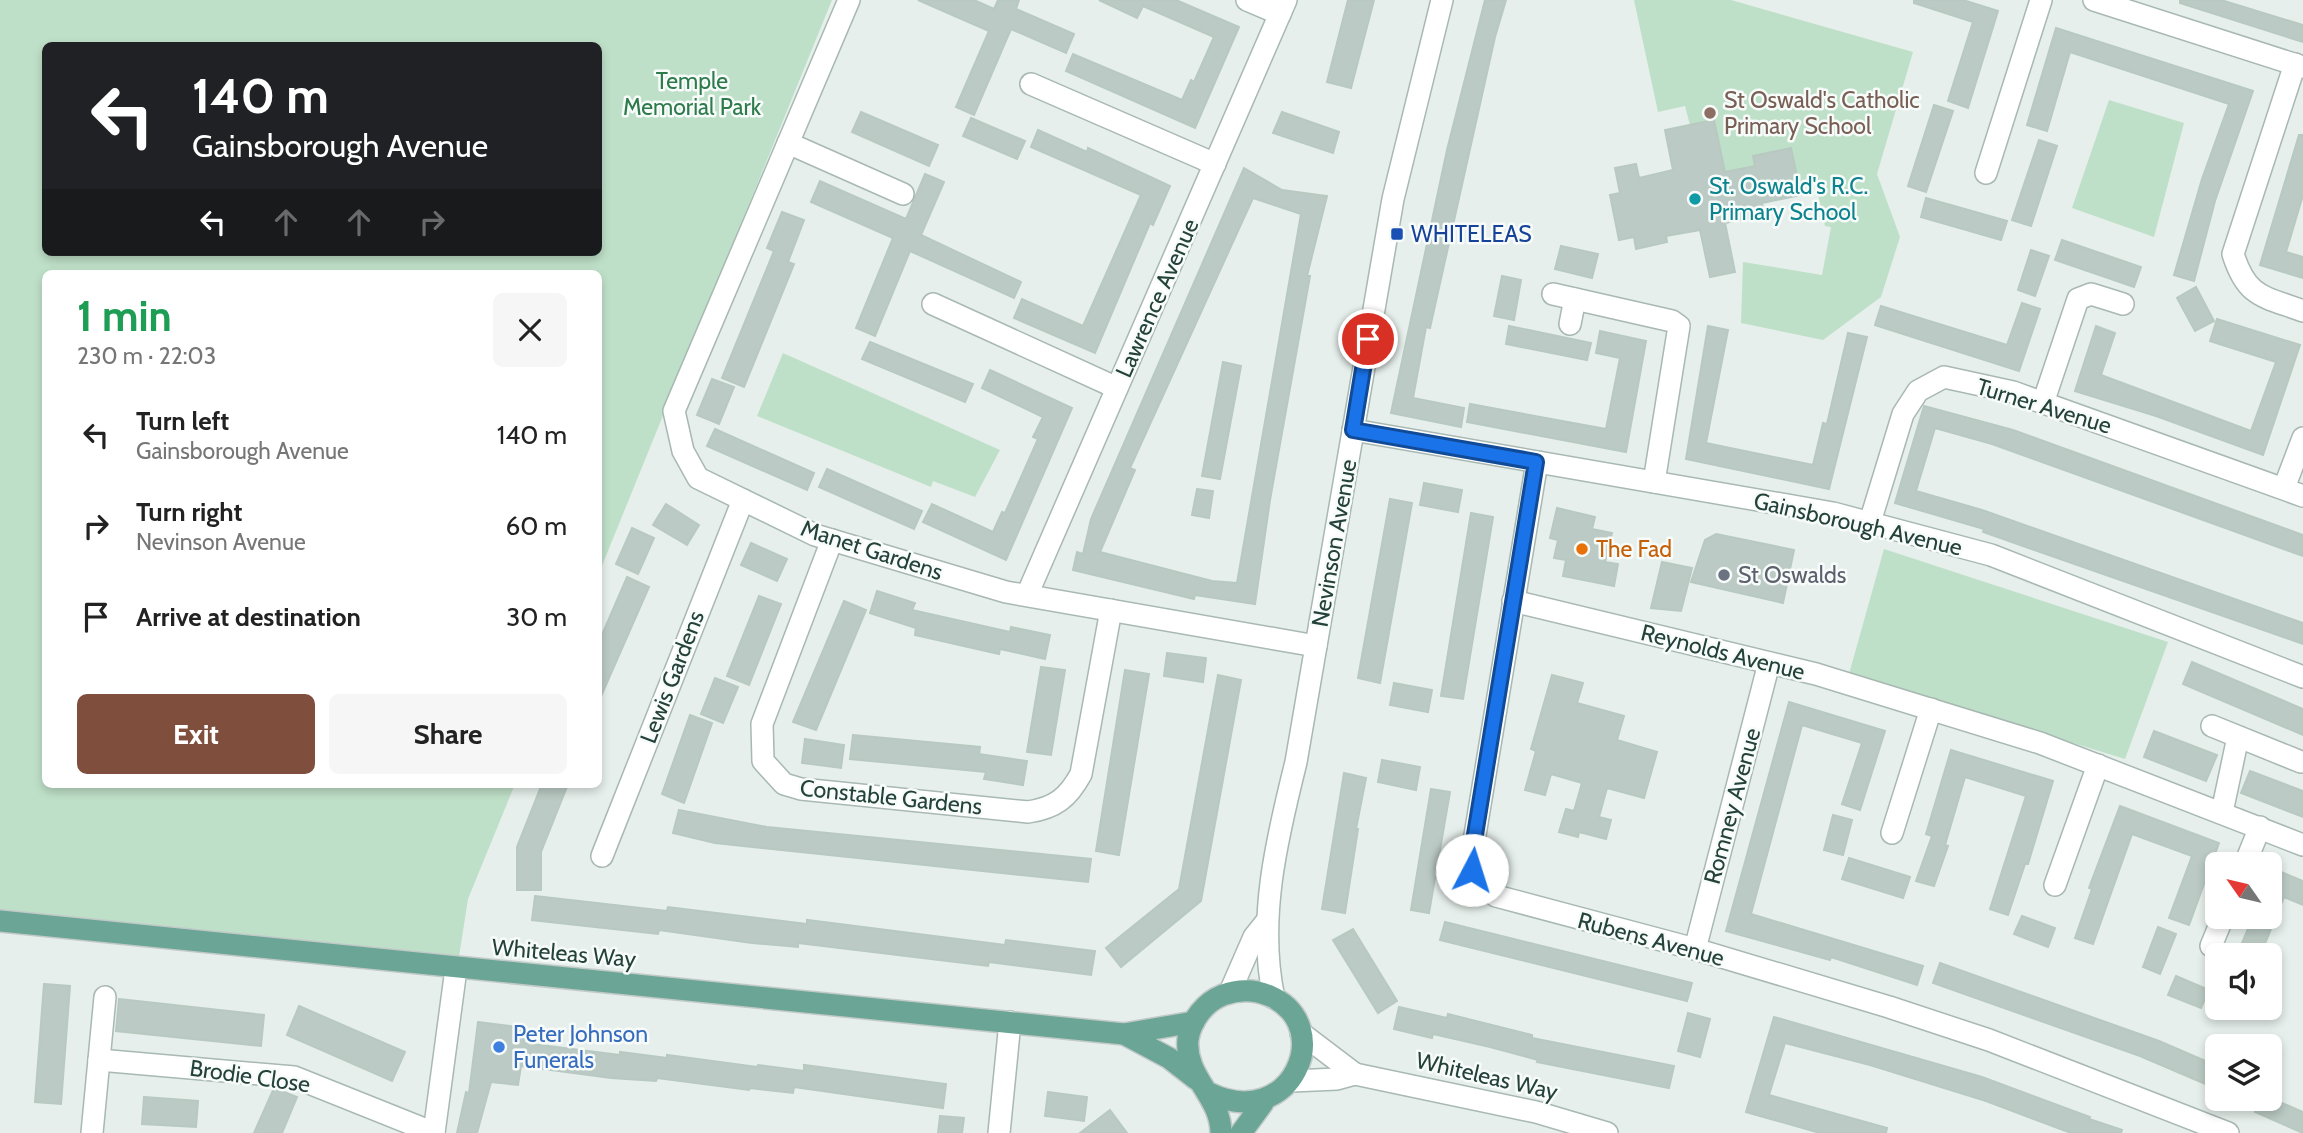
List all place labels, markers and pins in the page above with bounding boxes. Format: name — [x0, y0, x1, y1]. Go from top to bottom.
place label: St Oswald's Catholic Primary School — [1724, 86, 1920, 140]
marker: St Oswald's Catholic Primary School — [1702, 105, 1718, 121]
place label: St. Oswald's R.C. Primary School — [1709, 172, 1868, 226]
marker: St. Oswald's R.C. Primary School — [1687, 191, 1703, 207]
place label: WHITELEAS — [1411, 220, 1532, 248]
marker: WHITELEAS — [1389, 226, 1405, 242]
pin — [1338, 309, 1398, 369]
place label: The Fad — [1596, 535, 1672, 563]
marker: The Fad — [1574, 541, 1590, 557]
place label: St Oswalds — [1738, 561, 1846, 589]
marker: St Oswalds — [1716, 567, 1732, 583]
place label: Peter Johnson Funerals — [513, 1020, 648, 1074]
marker: Peter Johnson Funerals — [491, 1039, 507, 1055]

